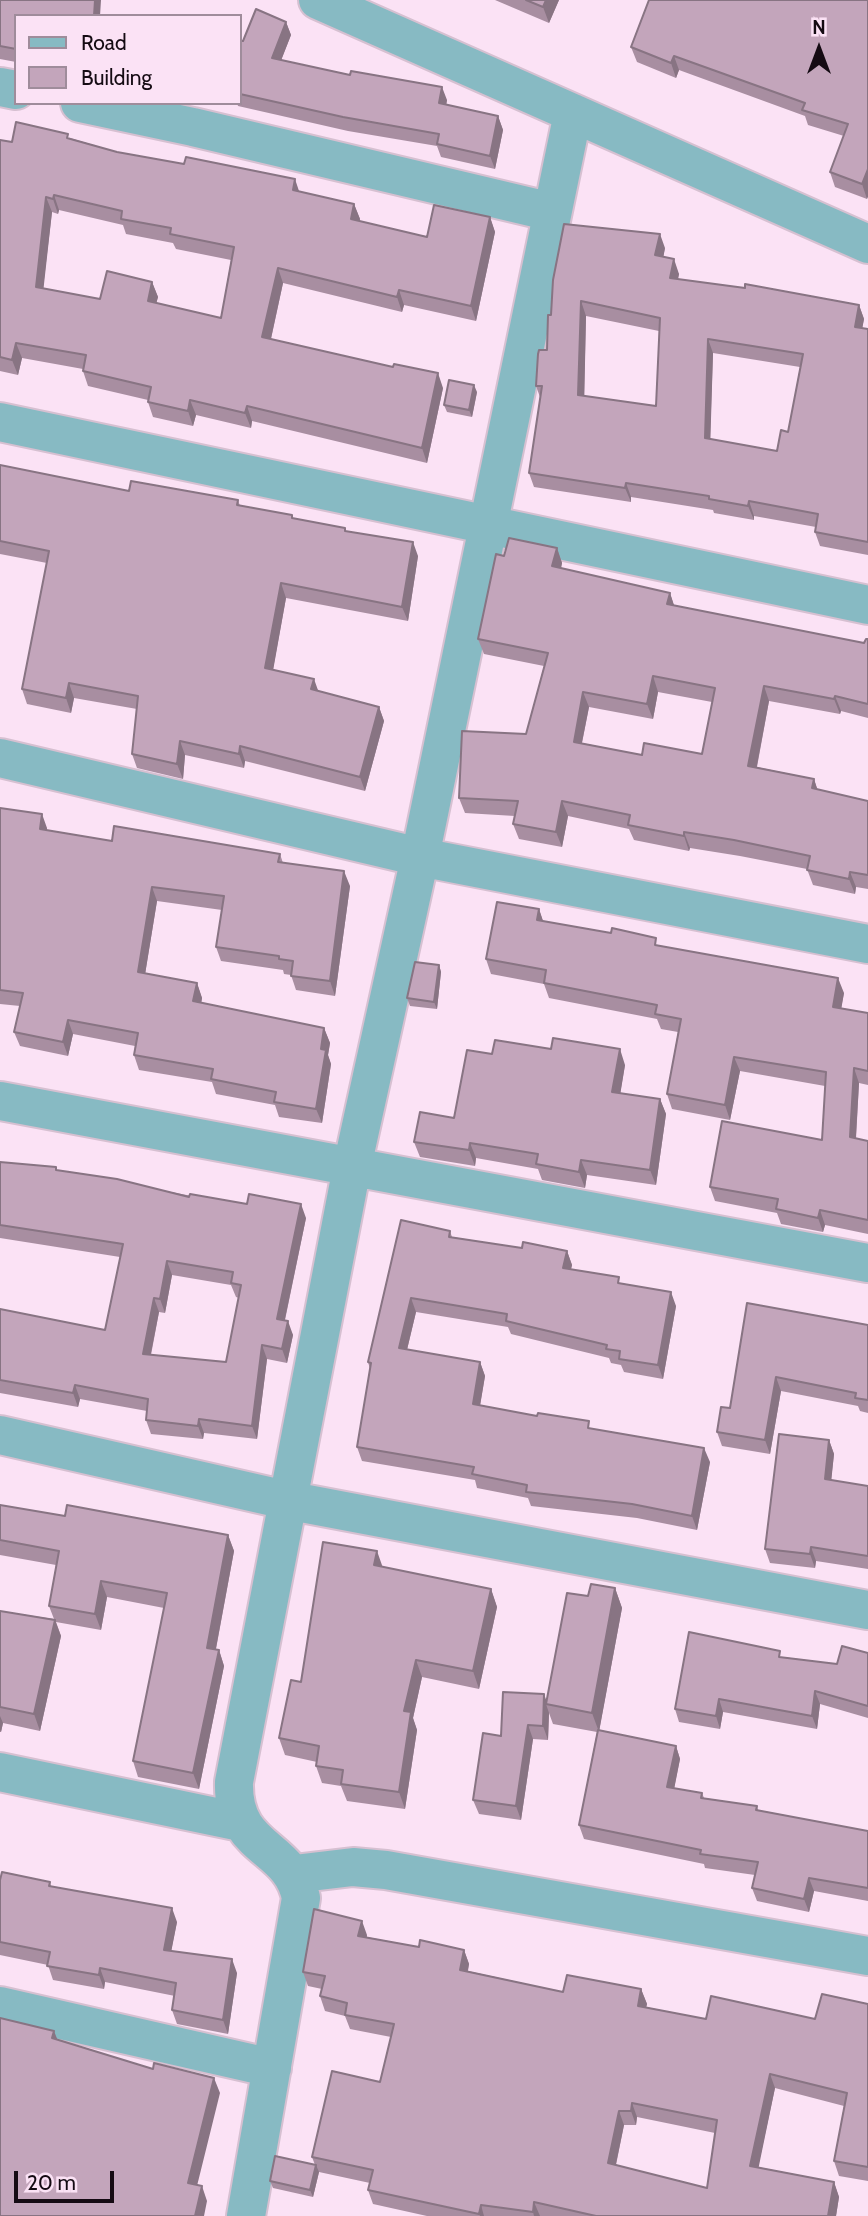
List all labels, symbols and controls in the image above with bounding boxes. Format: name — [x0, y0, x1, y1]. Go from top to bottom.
legend — [14, 14, 242, 105]
north arrow — [784, 14, 854, 84]
text: N — [812, 16, 826, 39]
text: Road — [81, 30, 127, 55]
text: Building — [81, 65, 152, 90]
scale bar — [18, 2156, 117, 2200]
text: 20 m — [27, 2170, 76, 2195]

